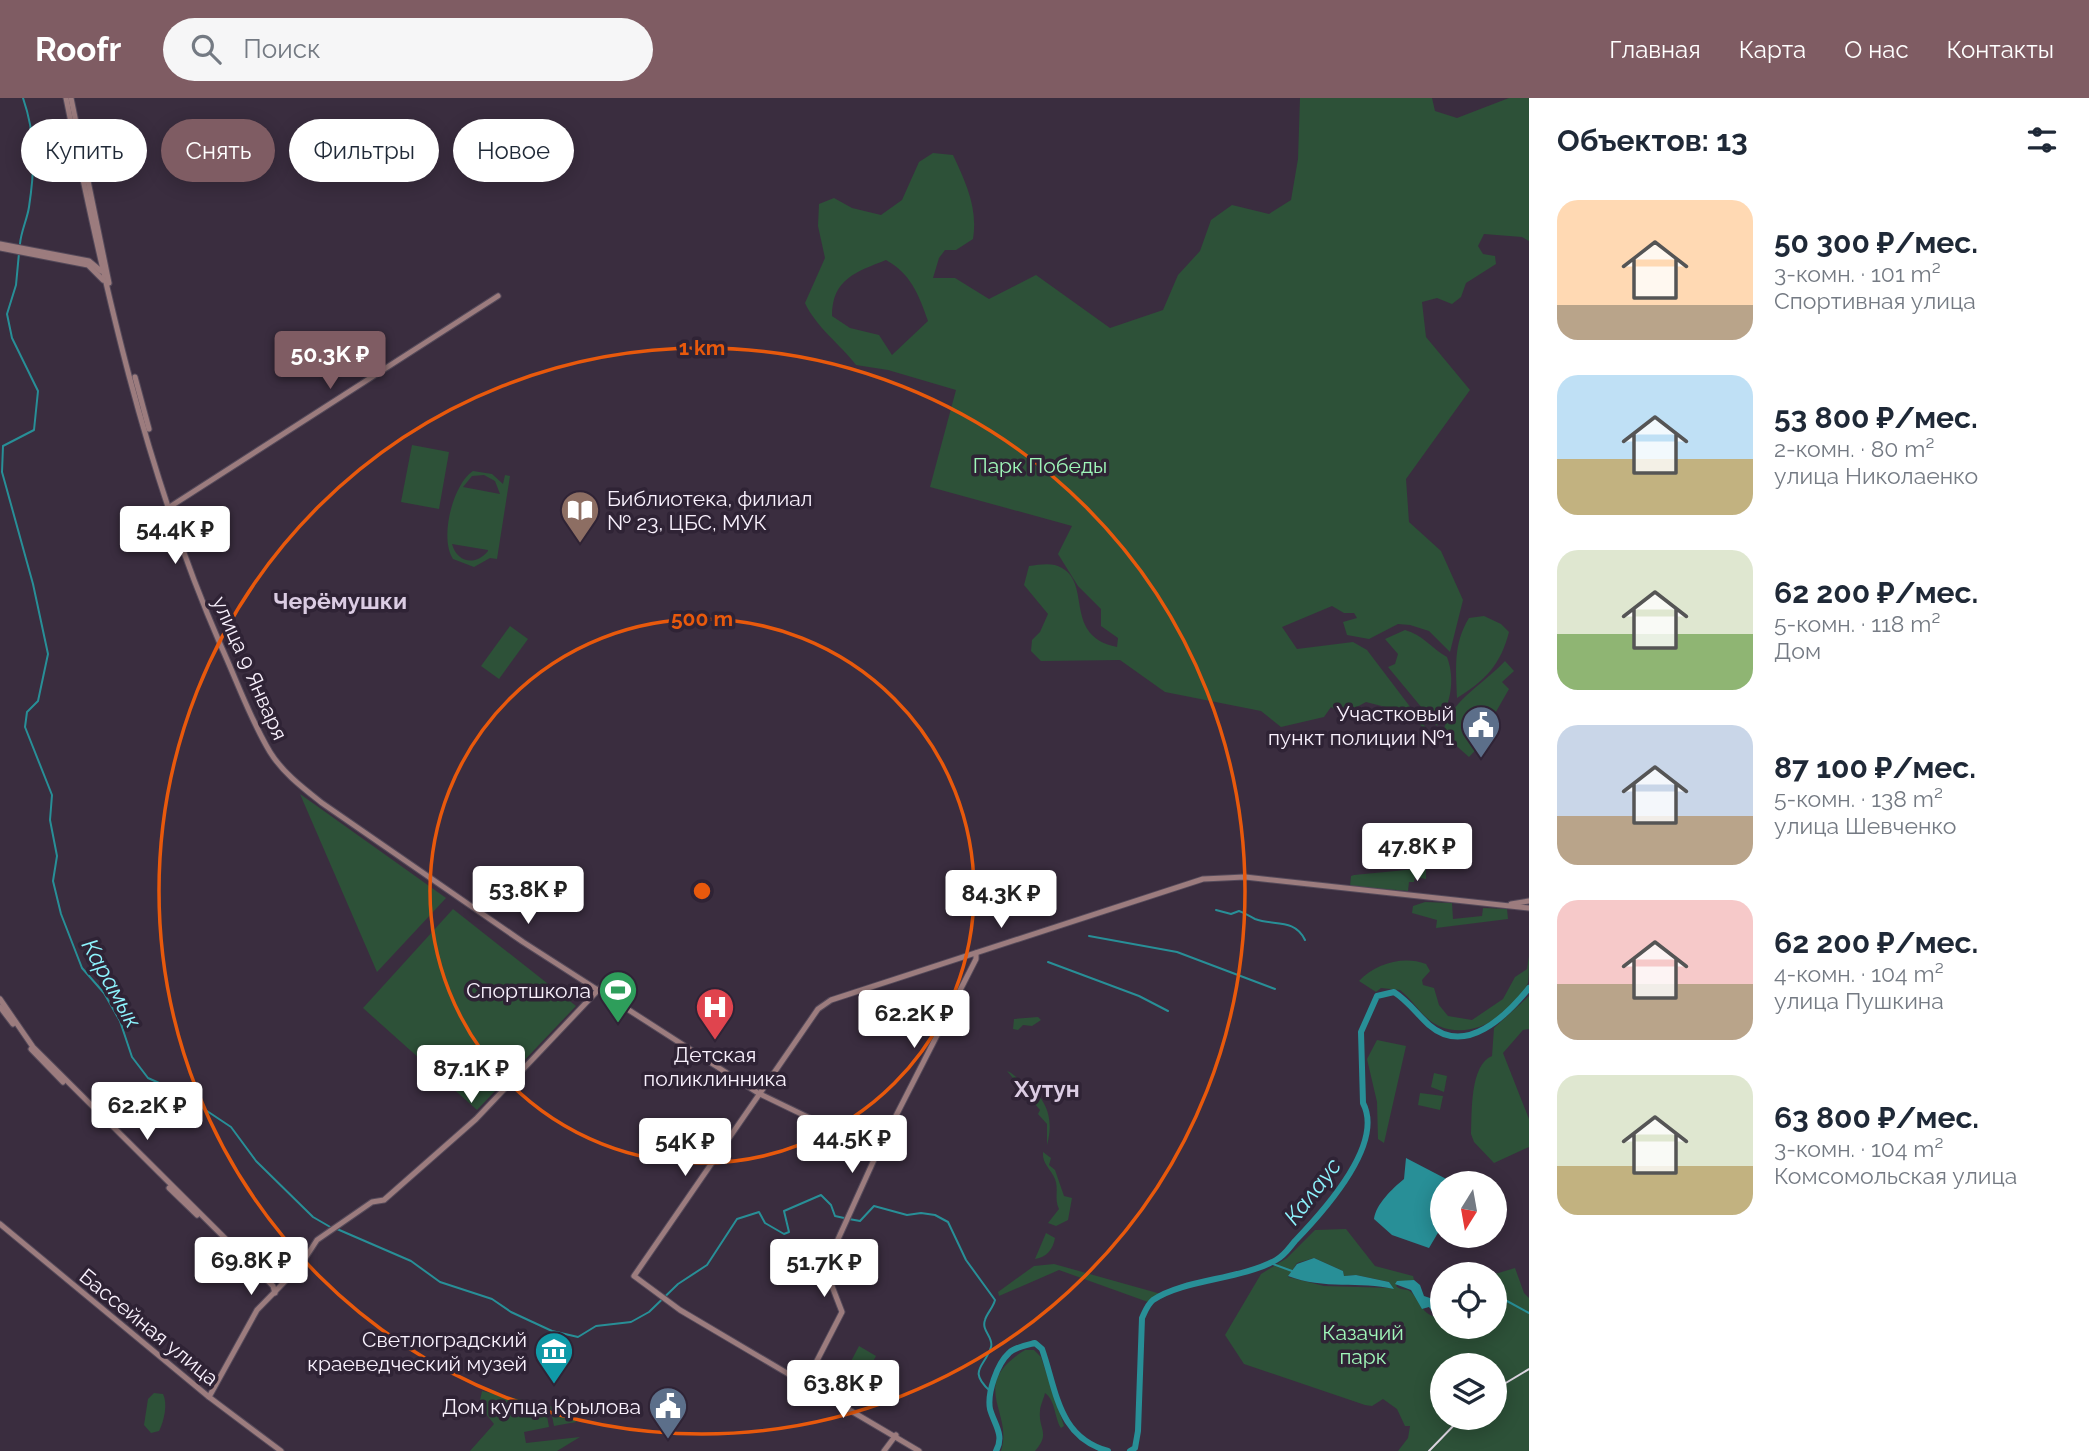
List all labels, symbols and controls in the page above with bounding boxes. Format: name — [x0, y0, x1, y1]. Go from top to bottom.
search box — [163, 18, 653, 81]
text: Roofr — [35, 30, 121, 69]
icon: search — [187, 30, 225, 68]
text: Поиск — [243, 34, 320, 64]
text: Главная — [1609, 35, 1701, 64]
text: Карта — [1739, 35, 1806, 64]
text: О нас — [1844, 35, 1909, 64]
text: Контакты — [1947, 35, 2054, 64]
chip: Купить — [21, 119, 147, 182]
chip: Снять — [161, 119, 275, 182]
chip: Фильтры — [289, 119, 439, 182]
chip: Новое — [453, 119, 574, 182]
icon: filters — [2023, 121, 2061, 159]
text: Объектов: 13 — [1557, 123, 1748, 158]
text: 50 300 ₽/мес. — [1774, 225, 1978, 260]
icon: home — [1613, 228, 1697, 312]
text: 3-комн. · 101 m² — [1774, 260, 1941, 287]
text: Спортивная улица — [1774, 287, 1976, 314]
pin: 50.3K ₽ — [265, 331, 395, 391]
text: 1 km — [679, 335, 725, 360]
text: 50.3K ₽ — [291, 340, 369, 367]
text: 53 800 ₽/мес. — [1774, 400, 1978, 435]
icon: home — [1613, 403, 1697, 487]
text: 2-комн. · 80 m² — [1774, 435, 1934, 462]
park label: Парк Победы — [973, 453, 1107, 478]
text: улица Николаенко — [1774, 462, 1978, 489]
place label: Библиотека, филиал № 23, ЦБС, МУК — [607, 486, 813, 535]
library icon: Библиотека, филиал № 23, ЦБС, МУК — [559, 489, 601, 544]
pin: 54.4K ₽ — [110, 506, 240, 566]
text: 54.4K ₽ — [136, 515, 214, 542]
text: 62 200 ₽/мес. — [1774, 575, 1978, 610]
icon: home — [1613, 578, 1697, 662]
district label: Черёмушки — [273, 587, 407, 614]
street label: улица 9 Января — [207, 592, 293, 744]
text: 500 m — [671, 606, 733, 631]
text: 5-комн. · 118 m² — [1774, 610, 1940, 637]
text: Дом — [1774, 637, 1821, 664]
place label: Участковый пункт полиции №1 — [1268, 701, 1454, 750]
public building icon: Участковый пункт полиции №1 — [1460, 704, 1502, 759]
text: 87 100 ₽/мес. — [1774, 750, 1976, 785]
icon: home — [1613, 753, 1697, 837]
text: 5-комн. · 138 m² — [1774, 785, 1943, 812]
text: улица Шевченко — [1774, 812, 1956, 839]
pin: 47.8K ₽ — [1352, 824, 1482, 883]
text: 47.8K ₽ — [1378, 832, 1456, 859]
pin: 53.8K ₽ — [463, 866, 593, 926]
pin: 84.3K ₽ — [936, 870, 1066, 930]
text: 53.8K ₽ — [489, 875, 567, 902]
centre of rings — [690, 879, 714, 903]
text: 84.3K ₽ — [961, 879, 1041, 906]
text: 62 200 ₽/мес. — [1774, 925, 1978, 960]
icon: home — [1613, 928, 1697, 1012]
water label: Карамык — [77, 934, 148, 1033]
text: 4-комн. · 104 m² — [1774, 960, 1944, 987]
sports icon: Спортшкола — [597, 969, 639, 1024]
place label: Спортшкола — [466, 978, 591, 1003]
hospital icon: Детская поликлинника — [694, 986, 736, 1041]
text: улица Пушкина — [1774, 987, 1944, 1014]
pin: 62.2K ₽ — [849, 990, 979, 1050]
text: 62.2K ₽ — [874, 999, 954, 1026]
place label: Детская поликлинника — [643, 1042, 787, 1091]
pin: 87.1K ₽ — [406, 1046, 536, 1105]
text: 87.1K ₽ — [433, 1054, 509, 1081]
district label: Хутун — [1013, 1075, 1080, 1102]
pin: 62.2K ₽ — [82, 1082, 212, 1142]
text: 62.2K ₽ — [107, 1091, 187, 1118]
text: 63 800 ₽/мес. — [1774, 1100, 1979, 1135]
icon: home — [1613, 1103, 1697, 1187]
pin: 44.5K ₽ — [787, 1116, 917, 1175]
pin: 54K ₽ — [636, 1118, 734, 1178]
text: 44.5K ₽ — [813, 1124, 891, 1151]
text: 54K ₽ — [655, 1127, 715, 1154]
text: 3-комн. · 104 m² — [1774, 1135, 1943, 1162]
water label: Калаус — [1278, 1153, 1346, 1229]
text: Комсомольская улица — [1774, 1162, 2017, 1189]
north arrow — [1430, 1171, 1507, 1248]
map controls — [1430, 1171, 1507, 1430]
pin: 69.8K ₽ — [186, 1238, 316, 1297]
pin: 51.7K ₽ — [759, 1240, 889, 1299]
text: 69.8K ₽ — [211, 1246, 291, 1273]
text: 51.7K ₽ — [786, 1248, 862, 1275]
button: locate — [1430, 1262, 1507, 1339]
street label: Бассейная улица — [74, 1263, 224, 1391]
park label: Казачий парк — [1322, 1320, 1404, 1369]
place label: Светлоградский краеведческий музей — [307, 1327, 527, 1376]
museum icon: Светлоградский краеведческий музей — [533, 1330, 575, 1385]
button: layers — [1430, 1353, 1507, 1430]
pin: 63.8K ₽ — [778, 1360, 908, 1420]
text: 63.8K ₽ — [803, 1369, 883, 1396]
public building icon: Дом купца Крылова — [647, 1385, 689, 1440]
place label: Дом купца Крылова — [442, 1394, 641, 1419]

